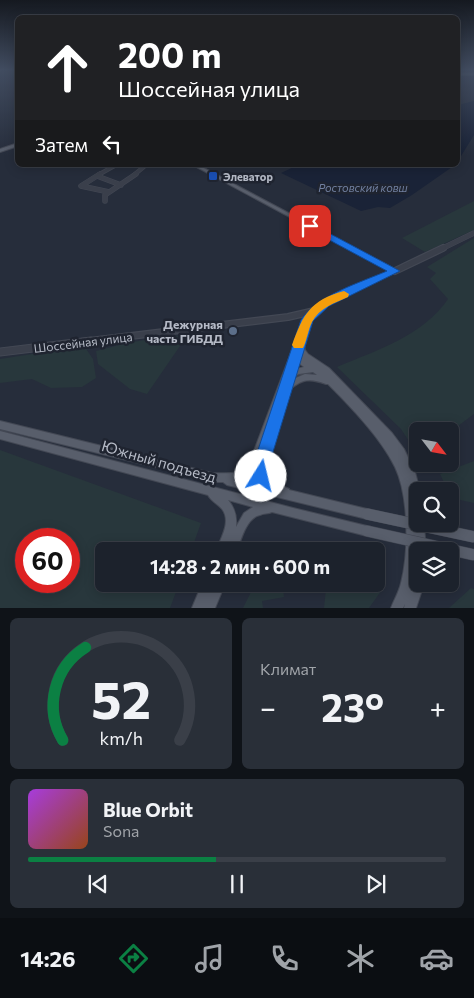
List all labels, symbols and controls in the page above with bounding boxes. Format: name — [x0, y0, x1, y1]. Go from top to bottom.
text: 200 m — [118, 32, 221, 75]
icon: ahead — [35, 35, 100, 100]
text: Шоссейная улица — [118, 75, 300, 102]
icon: left — [98, 130, 126, 158]
text: Затем — [35, 133, 88, 156]
marker: Элеватор — [207, 170, 219, 182]
place label: Элеватор — [223, 170, 273, 183]
water label: Ростовский ковш — [318, 181, 408, 194]
pin — [289, 205, 331, 247]
icon: arrive — [296, 212, 324, 240]
place label: Дежурная часть ГИБДД — [146, 317, 223, 345]
marker: Дежурная часть ГИБДД — [227, 325, 239, 337]
street label: Шоссейная улица — [33, 329, 133, 355]
north arrow — [409, 422, 459, 472]
map controls — [409, 422, 459, 592]
street label: Южный подъезд — [100, 436, 219, 486]
position arrow — [234, 449, 286, 501]
button: search — [409, 482, 459, 532]
speed limit sign: 60 — [15, 528, 80, 593]
button: layers — [409, 542, 459, 592]
text: 14:28 · 2 мин · 600 m — [150, 555, 330, 578]
text: Климат — [260, 659, 316, 678]
text: 52 — [91, 666, 151, 730]
text: 23° — [321, 683, 384, 730]
text: − — [260, 690, 276, 724]
text: + — [430, 690, 446, 724]
text: km/h — [99, 727, 143, 749]
text: Blue Orbit — [103, 798, 193, 821]
text: Sona — [103, 821, 139, 840]
icon: previous — [84, 870, 112, 898]
icon: pause — [223, 870, 251, 898]
icon: next — [362, 870, 390, 898]
icon: directions — [116, 941, 151, 976]
icon: music — [192, 941, 227, 976]
icon: phone — [267, 941, 302, 976]
icon: climate — [343, 941, 378, 976]
icon: car — [419, 941, 454, 976]
text: 14:26 — [20, 945, 76, 972]

